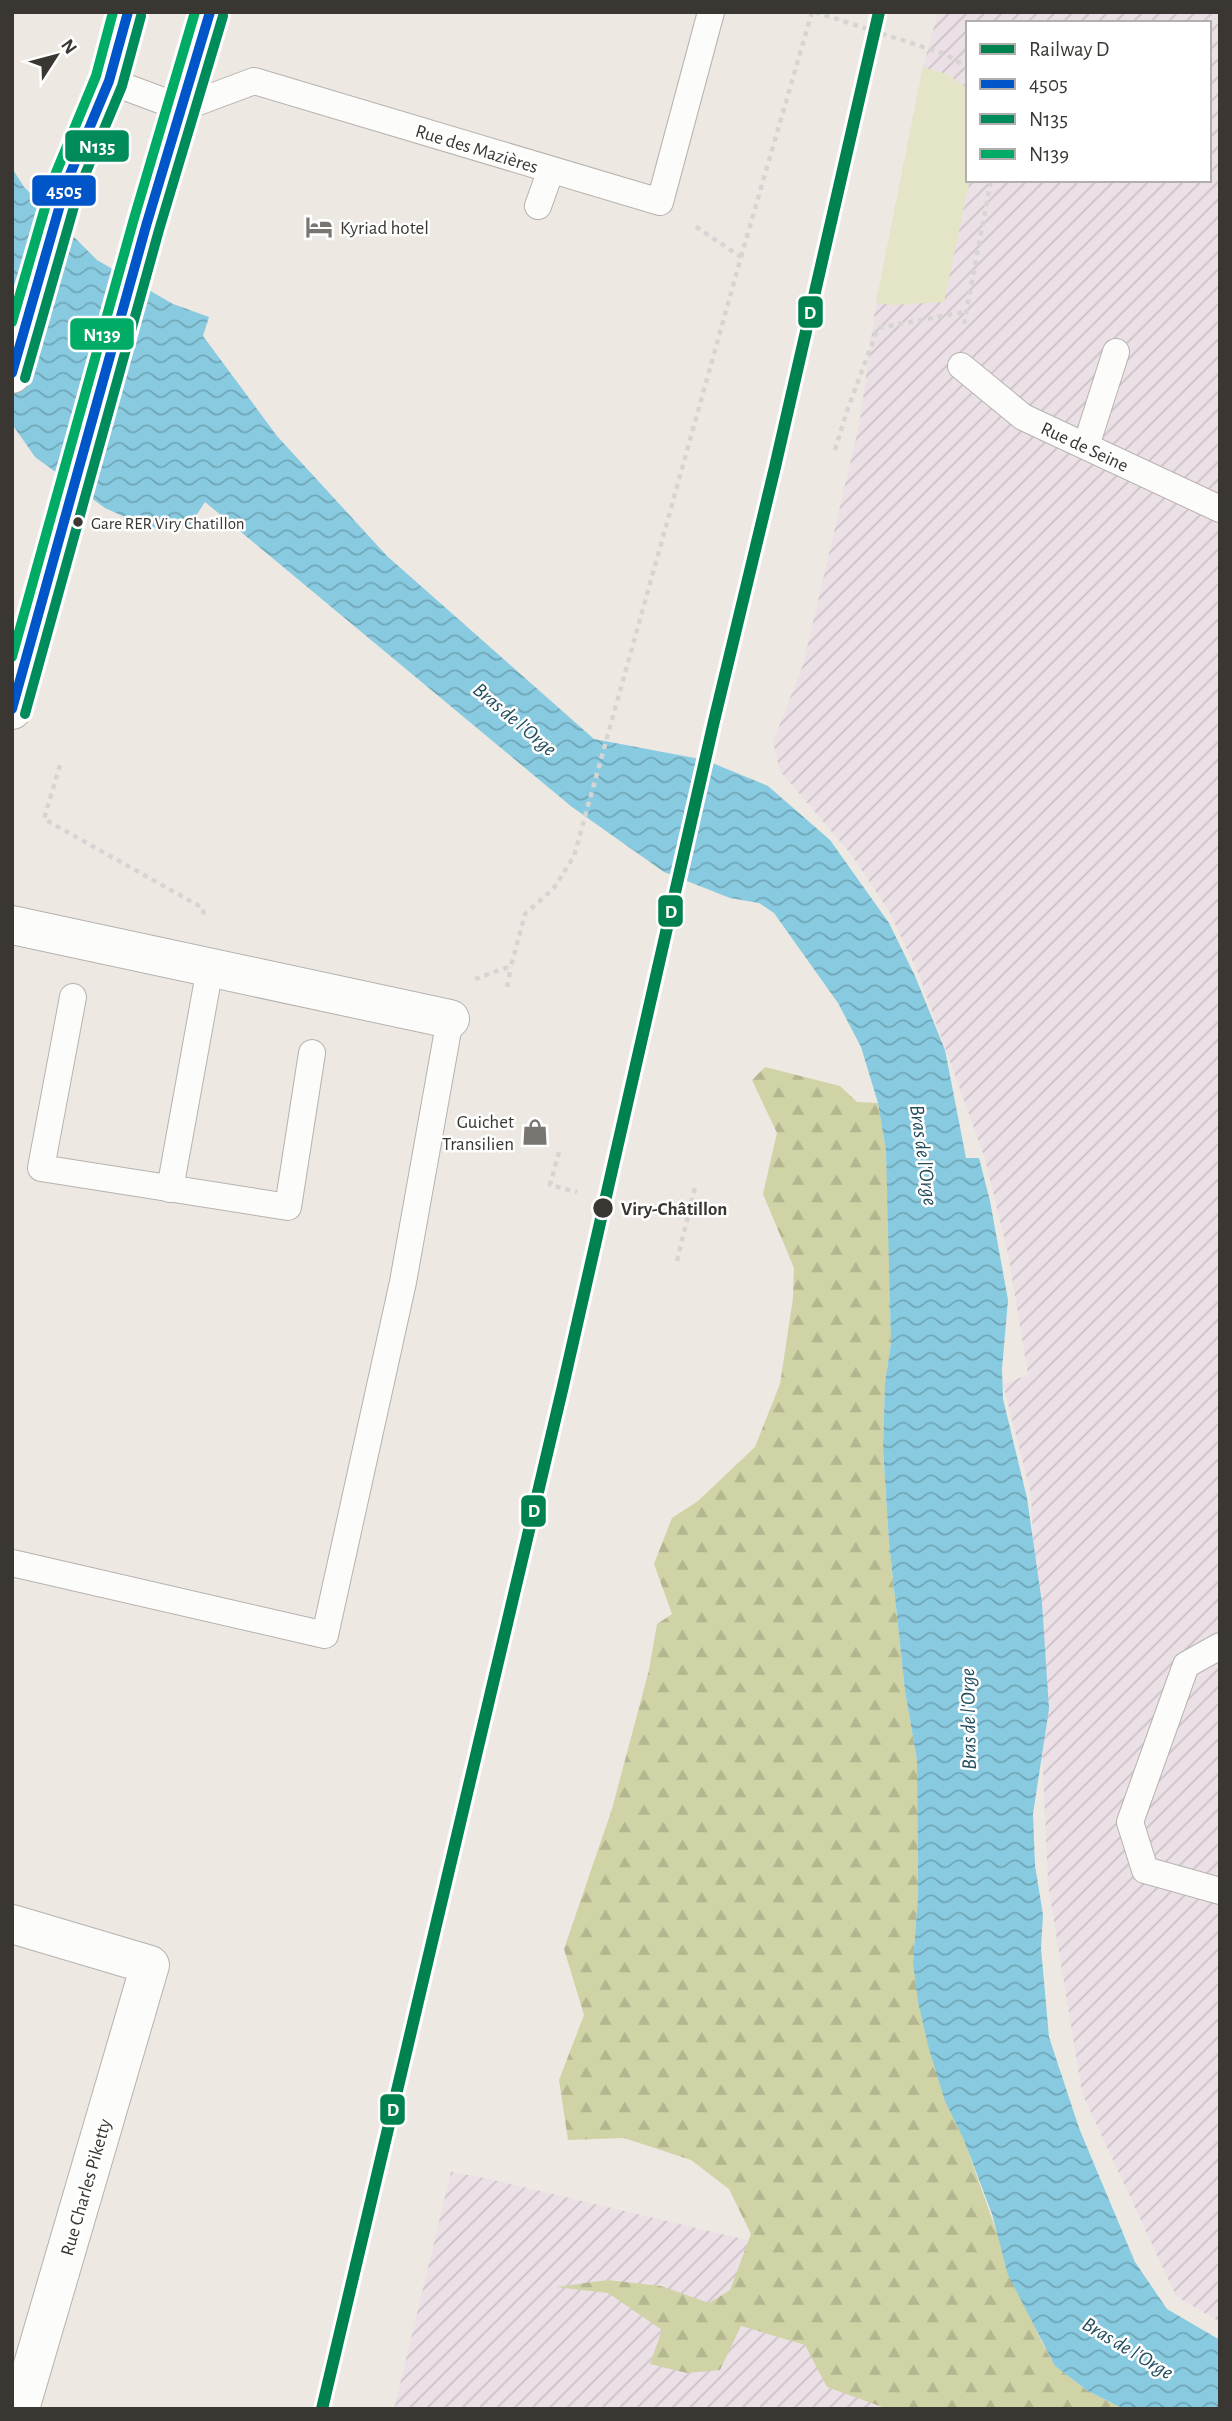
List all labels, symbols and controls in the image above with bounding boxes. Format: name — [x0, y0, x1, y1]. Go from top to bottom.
north arrow — [21, 21, 91, 91]
legend — [966, 21, 1211, 182]
text: N — [57, 36, 80, 58]
text: Railway D — [1029, 39, 1109, 60]
text: 4505 — [1029, 74, 1068, 95]
text: N135 — [1029, 109, 1068, 130]
street label: Rue des Mazières — [413, 122, 540, 177]
line badge: N135 — [64, 129, 130, 163]
text: N135 — [79, 138, 115, 157]
text: N139 — [1029, 144, 1069, 165]
line badge: 4505 — [31, 174, 97, 207]
text: 4505 — [46, 182, 82, 201]
hotel icon: Kyriad hotel — [304, 212, 334, 242]
place label: Kyriad hotel — [340, 219, 429, 238]
line badge: D — [797, 295, 824, 329]
text: D — [804, 304, 816, 323]
line badge: N139 — [69, 317, 135, 351]
text: N139 — [83, 326, 121, 345]
street label: Rue de Seine — [1038, 419, 1131, 476]
marker: Gare RER Viry Chatillon — [71, 515, 85, 529]
place label: Gare RER Viry Chatillon — [91, 515, 245, 533]
water label: Bras de l'Orge — [469, 679, 560, 760]
line badge: D — [657, 894, 684, 928]
text: D — [665, 903, 677, 922]
water label: Bras de l'Orge — [906, 1103, 941, 1207]
place label: Guichet Transilien — [442, 1113, 514, 1154]
shop icon: Guichet Transilien — [520, 1117, 550, 1147]
marker: Viry-Châtillon — [591, 1196, 615, 1220]
place label: Viry-Châtillon — [621, 1200, 727, 1219]
line badge: D — [520, 1494, 547, 1528]
text: D — [528, 1502, 540, 1521]
water label: Bras de l'Orge — [957, 1668, 980, 1770]
line badge: D — [379, 2093, 406, 2126]
text: D — [387, 2101, 399, 2120]
street label: Rue Charles Piketty — [58, 2117, 115, 2258]
water label: Bras de l'Orge — [1079, 2313, 1177, 2384]

